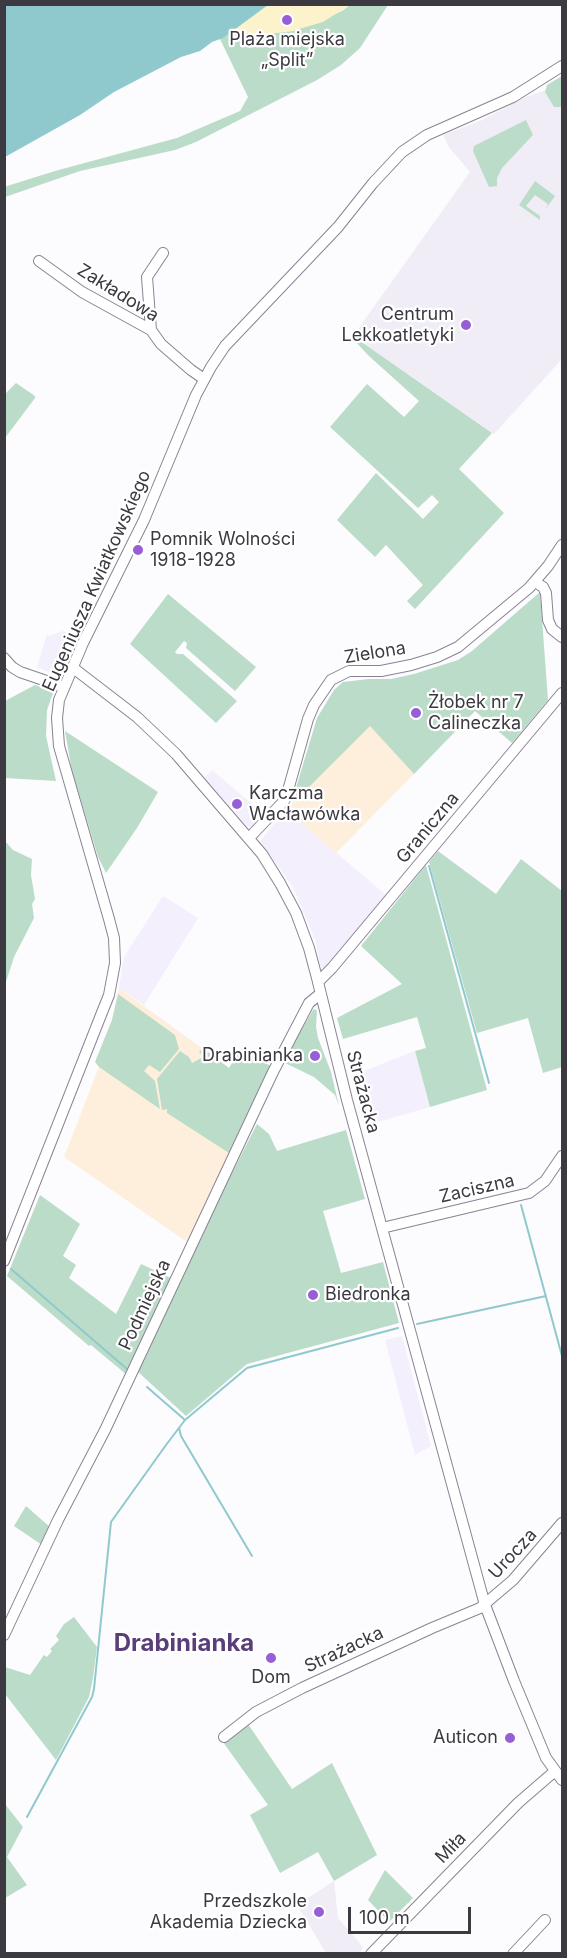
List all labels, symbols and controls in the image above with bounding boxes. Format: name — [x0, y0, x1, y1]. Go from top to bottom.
marker: Plaża miejska „Split” — [280, 13, 294, 27]
place label: Plaża miejska „Split” — [229, 29, 345, 72]
street label: Zakładowa — [73, 259, 163, 327]
place label: Centrum Lekkoatletyki — [341, 304, 454, 346]
marker: Centrum Lekkoatletyki — [459, 318, 473, 332]
street label: Eugeniusza Kwiatkowskiego — [38, 467, 156, 695]
place label: Pomnik Wolności 1918-1928 — [150, 529, 295, 572]
marker: Pomnik Wolności 1918-1928 — [131, 543, 145, 557]
street label: Zielona — [343, 637, 407, 669]
place label: Żłobek nr 7 Calineczka — [428, 692, 524, 734]
marker: Żłobek nr 7 Calineczka — [409, 706, 423, 720]
place label: Karczma Wacławówka — [249, 783, 360, 826]
street label: Graniczna — [392, 788, 464, 868]
marker: Karczma Wacławówka — [230, 797, 244, 811]
place label: Drabinianka — [202, 1045, 303, 1067]
street label: Strażacka — [342, 1048, 384, 1136]
marker: Drabinianka — [308, 1049, 322, 1063]
street label: Zaciszna — [437, 1170, 517, 1208]
street label: Podmiejska — [115, 1256, 175, 1354]
place label: Biedronka — [325, 1284, 411, 1306]
marker: Biedronka — [306, 1288, 320, 1302]
street label: Urocza — [484, 1524, 542, 1584]
street label: Strażacka — [301, 1622, 387, 1678]
district label: Drabinianka — [114, 1630, 254, 1658]
marker: Dom — [264, 1651, 278, 1665]
place label: Dom — [251, 1667, 291, 1689]
place label: Auticon — [433, 1727, 498, 1749]
marker: Auticon — [503, 1731, 517, 1745]
street label: Miła — [431, 1828, 471, 1868]
place label: Przedszkole Akademia Dziecka — [150, 1891, 307, 1934]
scale bar — [351, 1895, 474, 1933]
marker: Przedszkole Akademia Dziecka — [312, 1905, 326, 1919]
text: 100 m — [359, 1907, 410, 1928]

